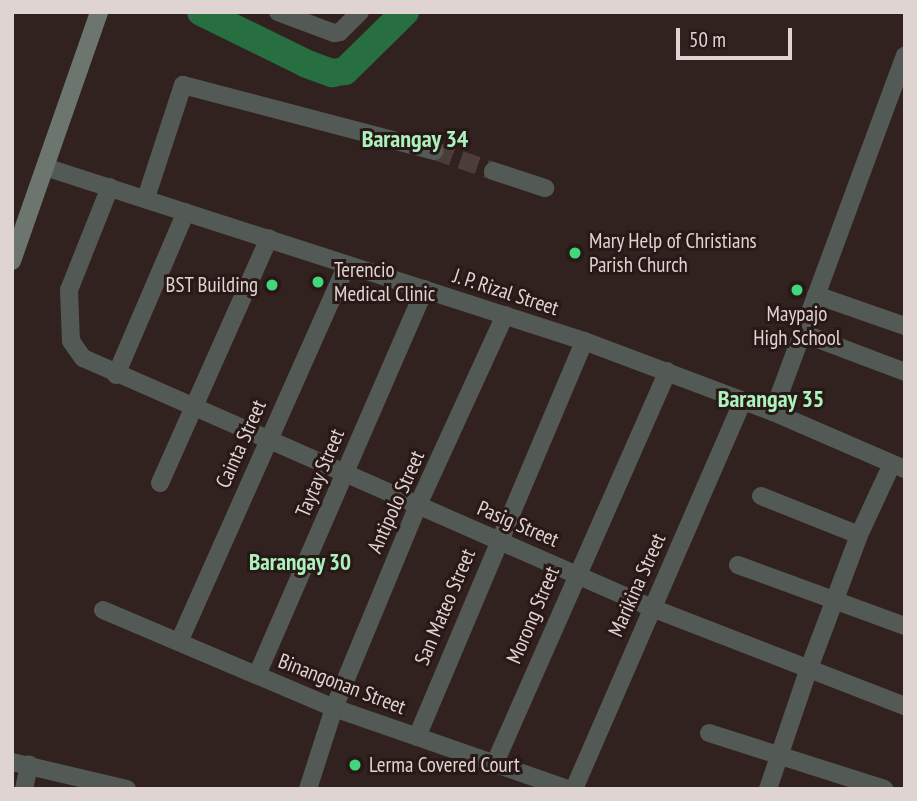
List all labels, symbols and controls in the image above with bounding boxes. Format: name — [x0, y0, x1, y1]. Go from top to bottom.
scale bar — [679, 14, 794, 58]
text: 50 m — [689, 26, 726, 53]
district label: Barangay 34 — [361, 125, 469, 153]
place label: Mary Help of Christians Parish Church — [589, 228, 757, 278]
marker: Mary Help of Christians Parish Church — [567, 245, 583, 261]
place label: Terencio Medical Clinic — [334, 257, 435, 307]
street label: J. P. Rizal Street — [449, 263, 563, 321]
place label: BST Building — [165, 272, 258, 298]
marker: Terencio Medical Clinic — [308, 272, 328, 292]
marker: BST Building — [264, 277, 280, 293]
marker: Maypajo High School — [789, 282, 805, 298]
place label: Maypajo High School — [753, 301, 841, 351]
district label: Barangay 35 — [717, 385, 825, 413]
street label: Cainta Street — [210, 396, 272, 492]
street label: Taytay Street — [290, 425, 350, 521]
street label: Antipolo Street — [362, 447, 430, 557]
street label: Pasig Street — [474, 496, 562, 552]
street label: Marikina Street — [603, 529, 671, 641]
street label: San Mateo Street — [409, 545, 481, 669]
district label: Barangay 30 — [249, 548, 351, 576]
street label: Morong Street — [501, 562, 565, 668]
street label: Binangonan Street — [275, 648, 409, 720]
place label: Lerma Covered Court — [369, 752, 520, 778]
marker: Lerma Covered Court — [347, 757, 363, 773]

